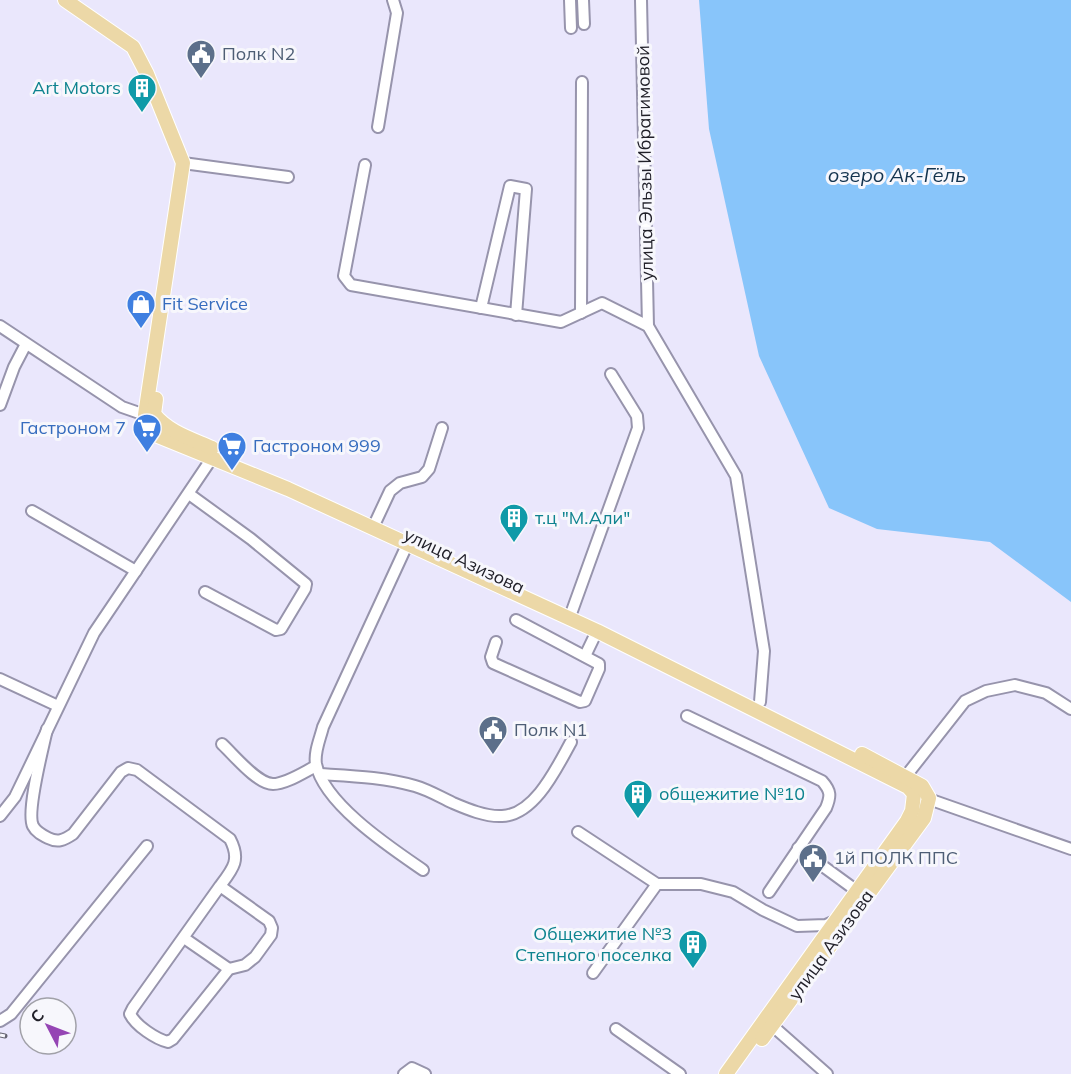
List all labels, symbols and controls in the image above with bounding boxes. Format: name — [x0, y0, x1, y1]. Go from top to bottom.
public building icon: Полк N2 — [185, 38, 217, 80]
place label: Полк N2 — [222, 42, 295, 65]
street label: улица Эльзы Ибрагимовой — [631, 45, 658, 281]
building icon: Art Motors — [126, 72, 158, 114]
place label: Art Motors — [32, 76, 121, 99]
water label: озеро Ак-Гёль — [828, 162, 966, 187]
shop icon: Fit Service — [125, 288, 157, 330]
place label: Fit Service — [162, 292, 248, 315]
supermarket icon: Гастроном 7 — [131, 412, 163, 454]
place label: Гастроном 7 — [20, 416, 126, 439]
supermarket icon: Гастроном 999 — [216, 430, 248, 472]
place label: Гастроном 999 — [253, 434, 381, 457]
building icon: т.ц "М.Али" — [498, 502, 530, 544]
place label: т.ц "М.Али" — [535, 506, 630, 529]
street label: улица Азизова — [400, 522, 528, 599]
public building icon: Полк N1 — [477, 714, 509, 756]
place label: Полк N1 — [514, 718, 587, 741]
building icon: общежитие №10 — [622, 778, 654, 820]
place label: общежитие №10 — [659, 782, 805, 805]
public building icon: 1й ПОЛК ППС — [797, 842, 829, 884]
place label: 1й ПОЛК ППС — [834, 846, 958, 869]
street label: улица Азизова — [783, 885, 878, 1004]
place label: Общежитие №3 Степного поселка — [515, 922, 672, 966]
building icon: Общежитие №3 Степного поселка — [677, 928, 709, 970]
north arrow — [18, 996, 78, 1056]
text: С — [26, 1005, 48, 1027]

